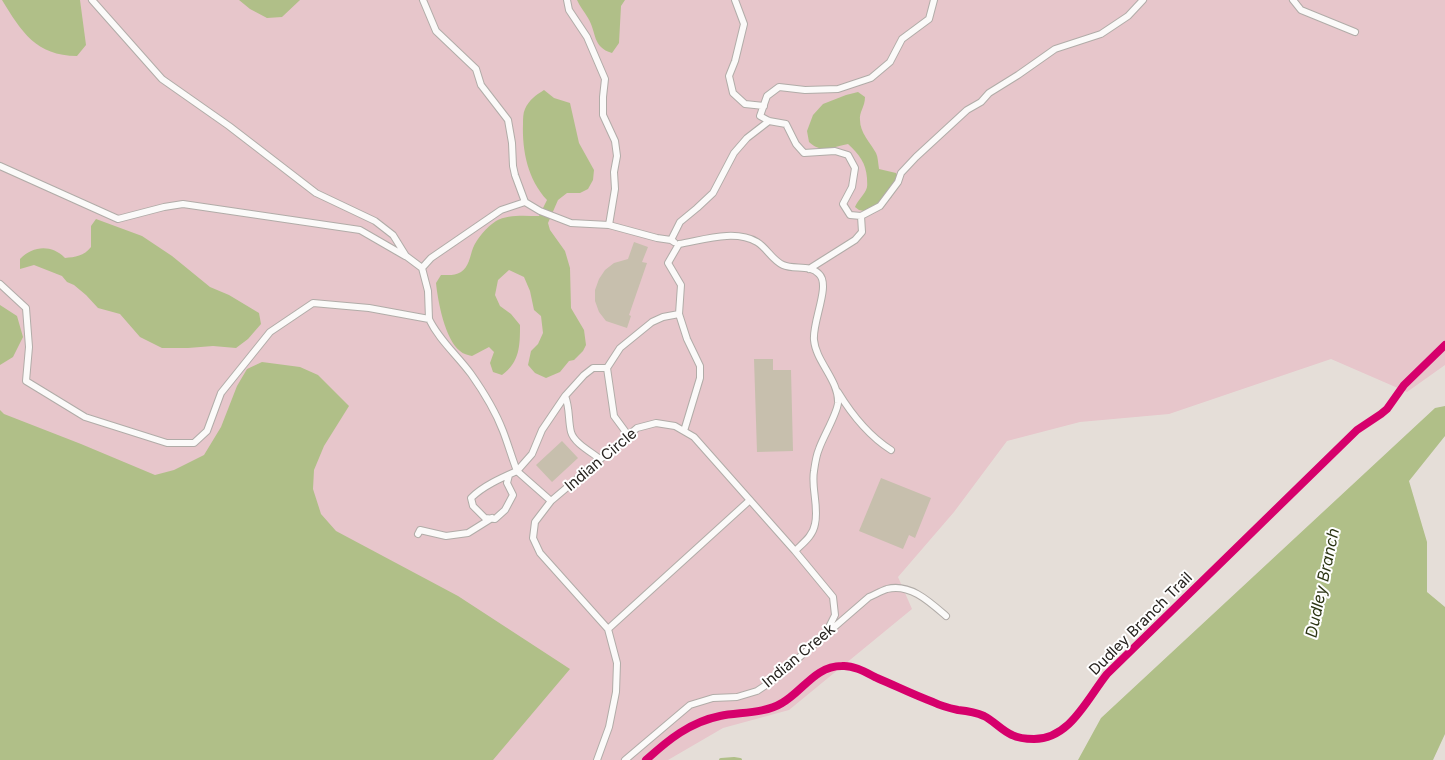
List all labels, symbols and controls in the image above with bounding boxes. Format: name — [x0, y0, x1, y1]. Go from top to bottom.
street label: Indian Circle — [561, 425, 641, 495]
water label: Dudley Branch — [1302, 527, 1344, 639]
street label: Dudley Branch Trail — [1086, 569, 1196, 679]
street label: Indian Creek — [759, 620, 839, 692]

